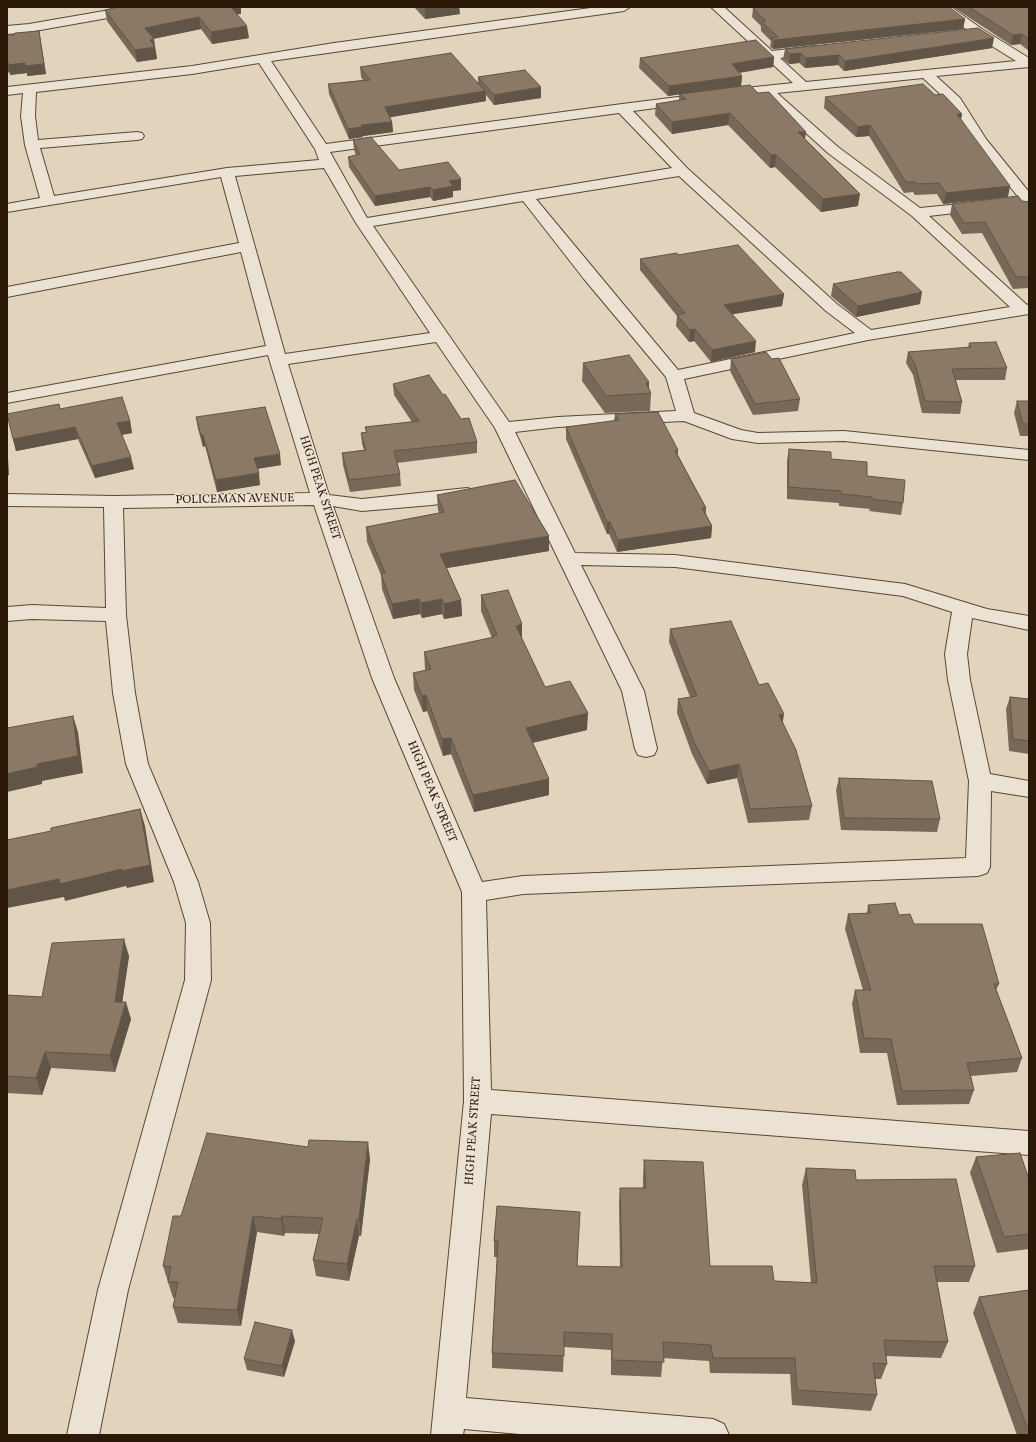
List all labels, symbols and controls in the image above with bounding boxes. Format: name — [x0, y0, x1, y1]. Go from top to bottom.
street label: HIGH PEAK STREET — [295, 434, 343, 542]
street label: POLICEMAN AVENUE — [175, 492, 295, 508]
street label: HIGH PEAK STREET — [403, 739, 459, 845]
street label: HIGH PEAK STREET — [463, 1076, 485, 1186]

